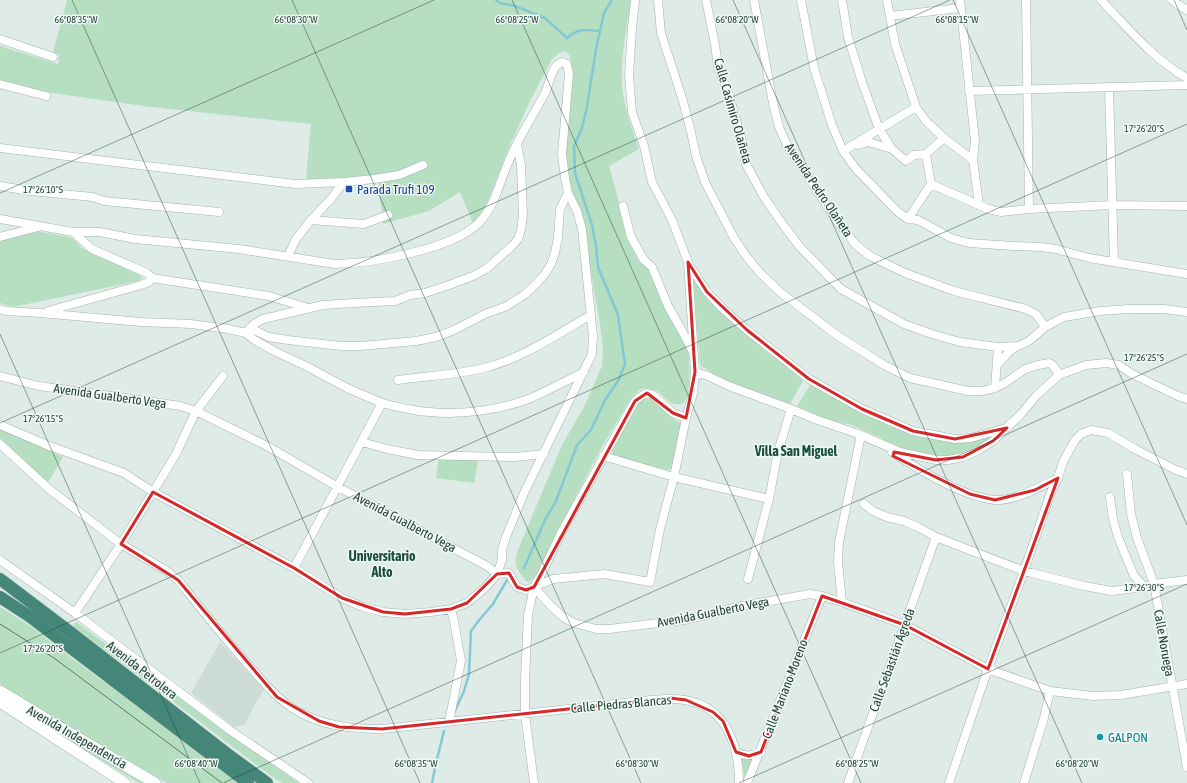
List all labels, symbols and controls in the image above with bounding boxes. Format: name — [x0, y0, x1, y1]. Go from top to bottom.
text: 66°08'35"W — [54, 14, 98, 25]
text: 66°08'30"W — [274, 14, 318, 25]
text: 66°08'25"W — [495, 14, 539, 25]
text: 66°08'20"W — [715, 14, 759, 25]
text: 66°08'15"W — [935, 14, 979, 25]
street label: Calle Casimiro Olañeta — [711, 57, 755, 165]
text: 17°26'20"S — [1124, 123, 1164, 134]
street label: Avenida Pedro Olañeta — [782, 140, 856, 240]
place label: Parada Trufi 109 — [357, 182, 435, 197]
text: 17°26'10"S — [23, 184, 63, 195]
marker: Parada Trufi 109 — [344, 184, 354, 194]
text: 17°26'25"S — [1124, 352, 1164, 363]
street label: Avenida Gualberto Vega — [53, 381, 167, 411]
text: 17°26'15"S — [23, 413, 63, 424]
district label: Villa San Miguel — [754, 443, 838, 459]
street label: Avenida Gualberto Vega — [351, 489, 459, 555]
district label: Universitario Alto — [348, 548, 416, 580]
text: 17°26'30"S — [1124, 582, 1164, 593]
street label: Avenida Gualberto Vega — [656, 594, 770, 630]
street label: Calle Sebastián Ágreda — [866, 606, 918, 714]
street label: Calle Noruega — [1151, 608, 1177, 678]
street label: Calle Mariano Moreno — [759, 637, 811, 741]
street label: Avenida Petrolera — [104, 638, 180, 702]
text: 17°26'20"S — [23, 643, 63, 654]
street label: Calle Piedras Blancas — [570, 692, 672, 716]
street label: Avenida Independencia — [24, 702, 130, 772]
place label: GALPON — [1108, 730, 1148, 745]
marker: GALPON — [1095, 732, 1105, 742]
text: 66°08'40"W — [174, 758, 218, 769]
text: 66°08'35"W — [394, 758, 438, 769]
text: 66°08'30"W — [615, 758, 659, 769]
text: 66°08'25"W — [835, 758, 879, 769]
text: 66°08'20"W — [1055, 758, 1099, 769]

